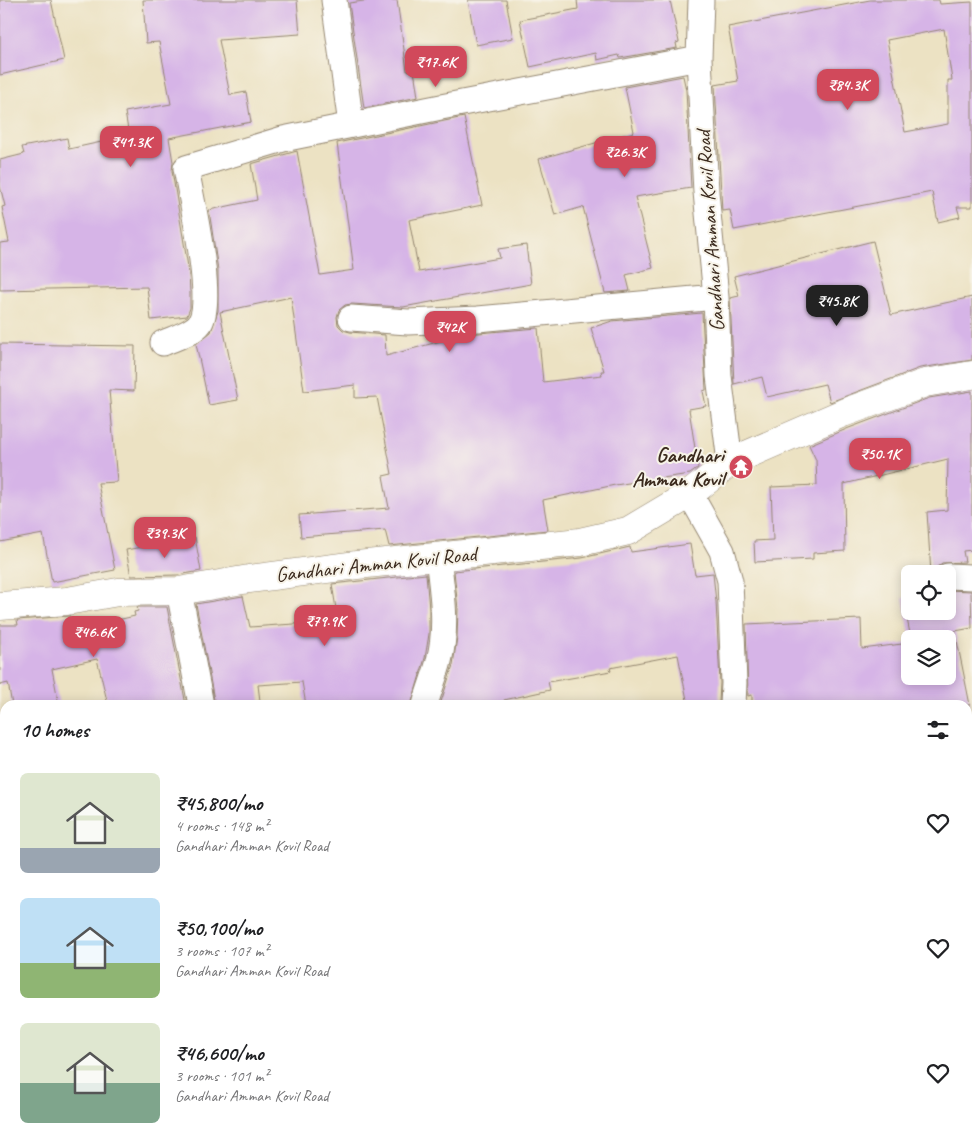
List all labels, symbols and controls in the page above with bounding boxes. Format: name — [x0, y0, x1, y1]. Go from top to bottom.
pin: ₹17.6K — [395, 46, 477, 88]
text: ₹17.6K — [416, 52, 456, 72]
pin: ₹84.3K — [807, 68, 889, 111]
text: ₹84.3K — [828, 75, 868, 95]
pin: ₹41.3K — [90, 126, 172, 168]
street label: Gandhari Amman Kovil Road — [690, 126, 730, 332]
text: ₹41.3K — [111, 132, 151, 152]
pin: ₹26.3K — [584, 136, 666, 178]
text: ₹26.3K — [605, 142, 645, 162]
pin: ₹45.8K — [796, 284, 878, 327]
text: ₹45.8K — [817, 291, 857, 311]
pin: ₹42K — [420, 310, 480, 353]
text: ₹42K — [435, 317, 465, 337]
pin: ₹50.1K — [839, 438, 921, 480]
place label: Gandhari Amman Kovil — [632, 442, 728, 492]
text: ₹50.1K — [860, 444, 900, 464]
temple icon: Gandhari Amman Kovil — [728, 454, 754, 480]
pin: ₹39.3K — [124, 516, 206, 559]
text: ₹39.3K — [145, 523, 185, 543]
street label: Gandhari Amman Kovil Road — [274, 540, 481, 587]
map controls — [901, 565, 956, 685]
button: locate — [901, 565, 956, 620]
pin: ₹79.9K — [284, 604, 366, 647]
text: ₹79.9K — [305, 611, 345, 631]
pin: ₹46.6K — [53, 616, 135, 658]
text: ₹46.6K — [74, 622, 114, 642]
button: layers — [901, 630, 956, 685]
icon: filters — [924, 716, 952, 744]
text: 10 homes — [20, 717, 89, 743]
text: ₹45,800/mo — [175, 790, 262, 816]
icon: home — [60, 793, 120, 853]
icon: heart — [924, 809, 952, 837]
text: 4 rooms · 148 m² — [175, 816, 269, 836]
text: Gandhari Amman Kovil Road — [175, 836, 329, 856]
text: ₹50,100/mo — [175, 915, 262, 941]
icon: home — [60, 918, 120, 978]
icon: heart — [924, 934, 952, 962]
text: 3 rooms · 107 m² — [175, 941, 269, 961]
text: Gandhari Amman Kovil Road — [175, 961, 329, 981]
text: ₹46,600/mo — [175, 1040, 264, 1066]
icon: home — [60, 1043, 120, 1103]
icon: heart — [924, 1059, 952, 1087]
text: 3 rooms · 101 m² — [175, 1066, 269, 1086]
text: Gandhari Amman Kovil Road — [175, 1086, 329, 1106]

